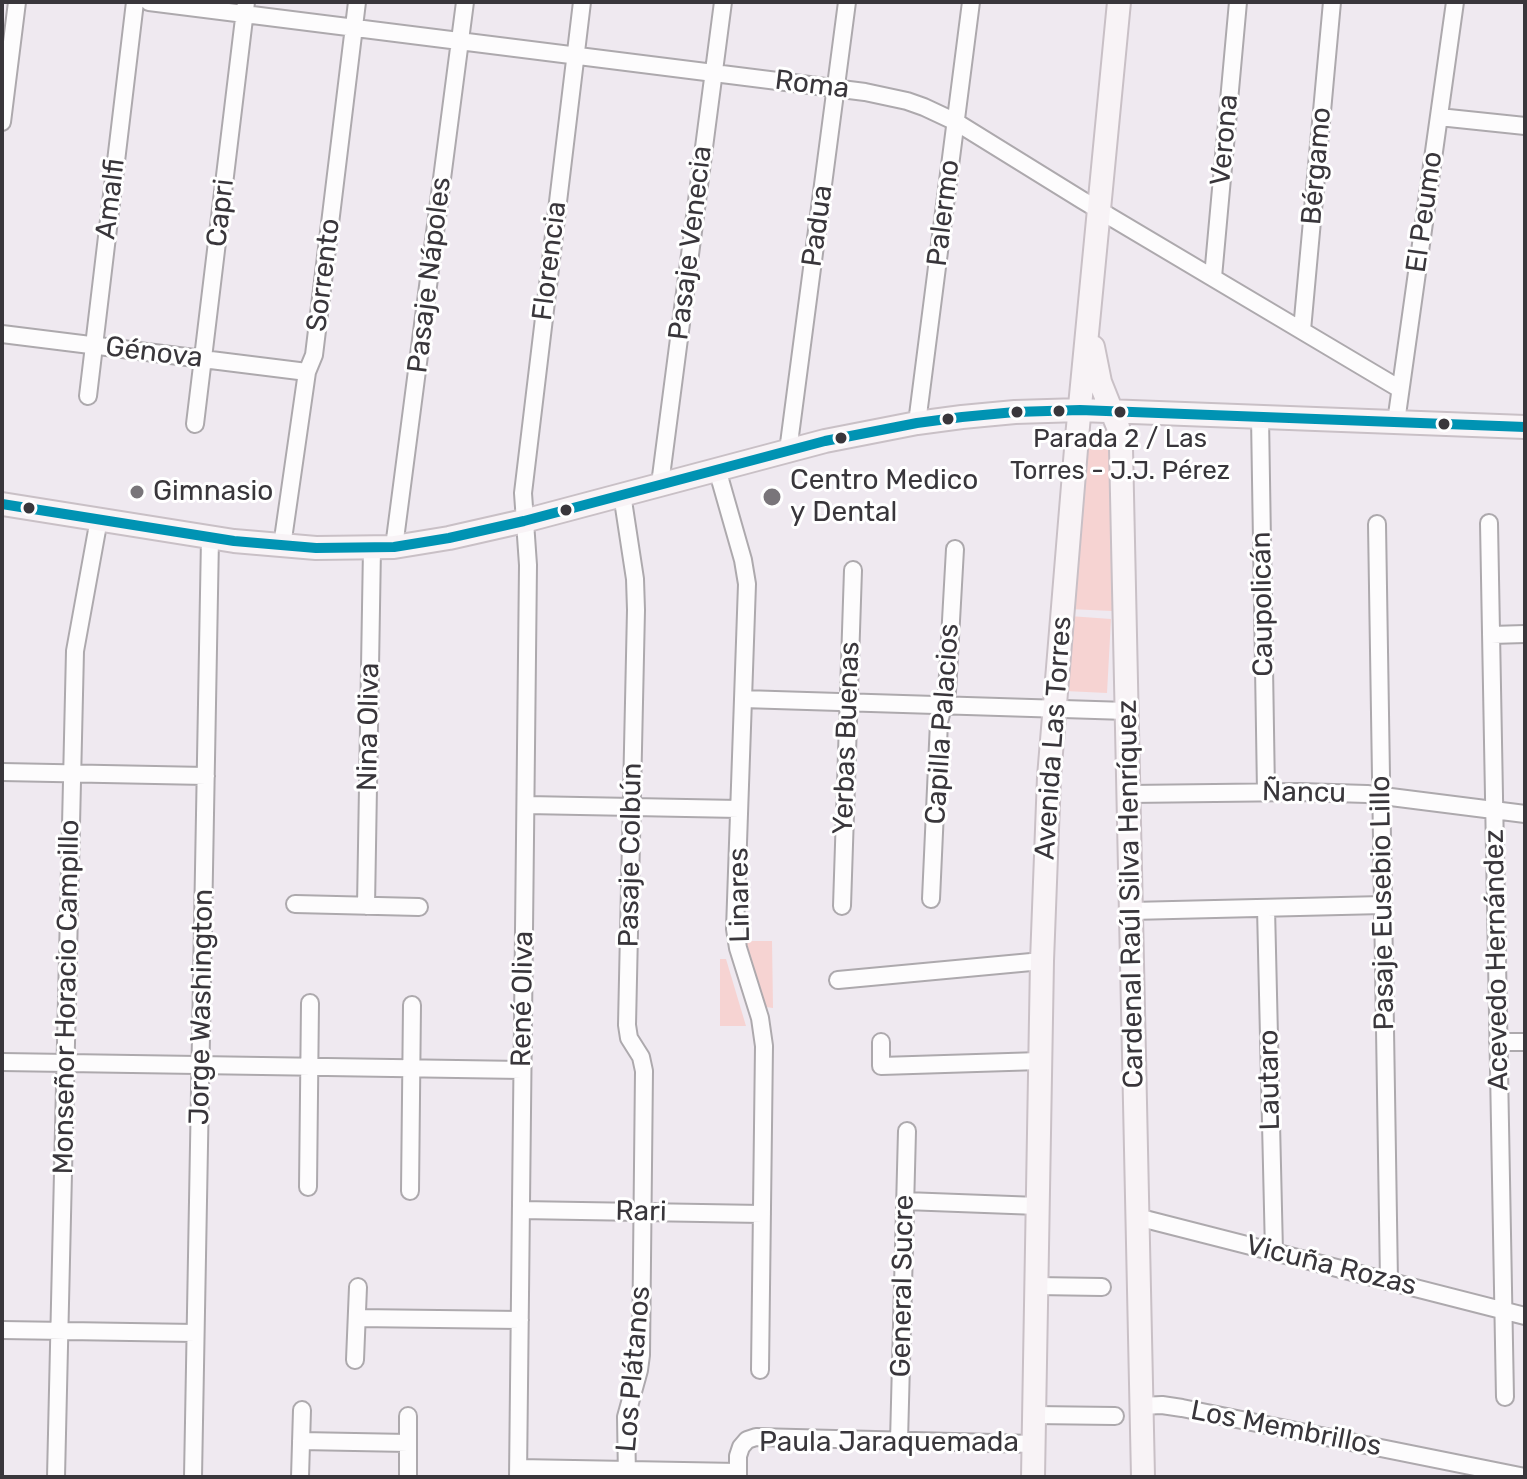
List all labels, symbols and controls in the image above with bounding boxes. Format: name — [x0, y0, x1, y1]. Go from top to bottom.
street label: Roma — [773, 64, 851, 106]
street label: Verona — [1204, 93, 1246, 187]
street label: Bérgamo — [1295, 106, 1339, 226]
street label: Pasaje Venecia — [662, 144, 720, 342]
street label: El Peumo — [1400, 149, 1450, 275]
street label: Amalfi — [89, 157, 133, 241]
street label: Palermo — [921, 158, 967, 268]
street label: Pasaje Nápoles — [401, 175, 459, 375]
street label: Capri — [200, 177, 242, 249]
street label: Padua — [796, 183, 840, 269]
street label: Florencia — [526, 199, 574, 323]
street label: Sorrento — [300, 216, 348, 334]
street label: Génova — [103, 330, 205, 376]
unlabelled marker — [1051, 403, 1067, 419]
unlabelled marker — [1009, 404, 1025, 420]
marker: Parada 2 / Las Torres - J.J. Pérez — [1112, 404, 1128, 420]
unlabelled marker — [940, 411, 956, 427]
unlabelled marker — [1436, 416, 1452, 432]
place label: Parada 2 / Las Torres - J.J. Pérez — [1010, 423, 1230, 484]
unlabelled marker — [833, 430, 849, 446]
place label: Centro Medico y Dental — [790, 464, 978, 530]
place label: Gimnasio — [153, 475, 273, 509]
marker: Gimnasio — [128, 483, 146, 501]
marker: Centro Medico y Dental — [761, 486, 783, 508]
unlabelled marker — [21, 500, 37, 516]
unlabelled marker — [558, 502, 574, 518]
street label: Caupolicán — [1245, 531, 1281, 677]
street label: Avenida Las Torres — [1029, 615, 1079, 861]
street label: Capilla Palacios — [919, 622, 967, 826]
street label: Yerbas Buenas — [827, 641, 867, 835]
street label: Nina Oliva — [351, 662, 387, 792]
street label: Cardenal Raúl Silva Henríquez — [1111, 699, 1151, 1089]
street label: Pasaje Colbún — [613, 762, 649, 948]
street label: Ñancu — [1262, 775, 1346, 811]
street label: Pasaje Eusebio Lillo — [1364, 775, 1402, 1031]
street label: Monseñor Horacio Campillo — [47, 819, 87, 1175]
street label: Acevedo Hernández — [1478, 829, 1516, 1091]
street label: Linares — [722, 847, 758, 943]
street label: Jorge Washington — [183, 888, 221, 1126]
street label: René Oliva — [505, 931, 541, 1067]
street label: Lautaro — [1252, 1029, 1288, 1131]
street label: General Sucre — [885, 1194, 921, 1378]
street label: Rari — [615, 1195, 667, 1229]
street label: Vicuña Rozas — [1242, 1229, 1420, 1303]
street label: Los Plátanos — [610, 1285, 658, 1453]
street label: Los Membrillos — [1188, 1394, 1384, 1464]
street label: Paula Jaraquemada — [759, 1426, 1019, 1460]

